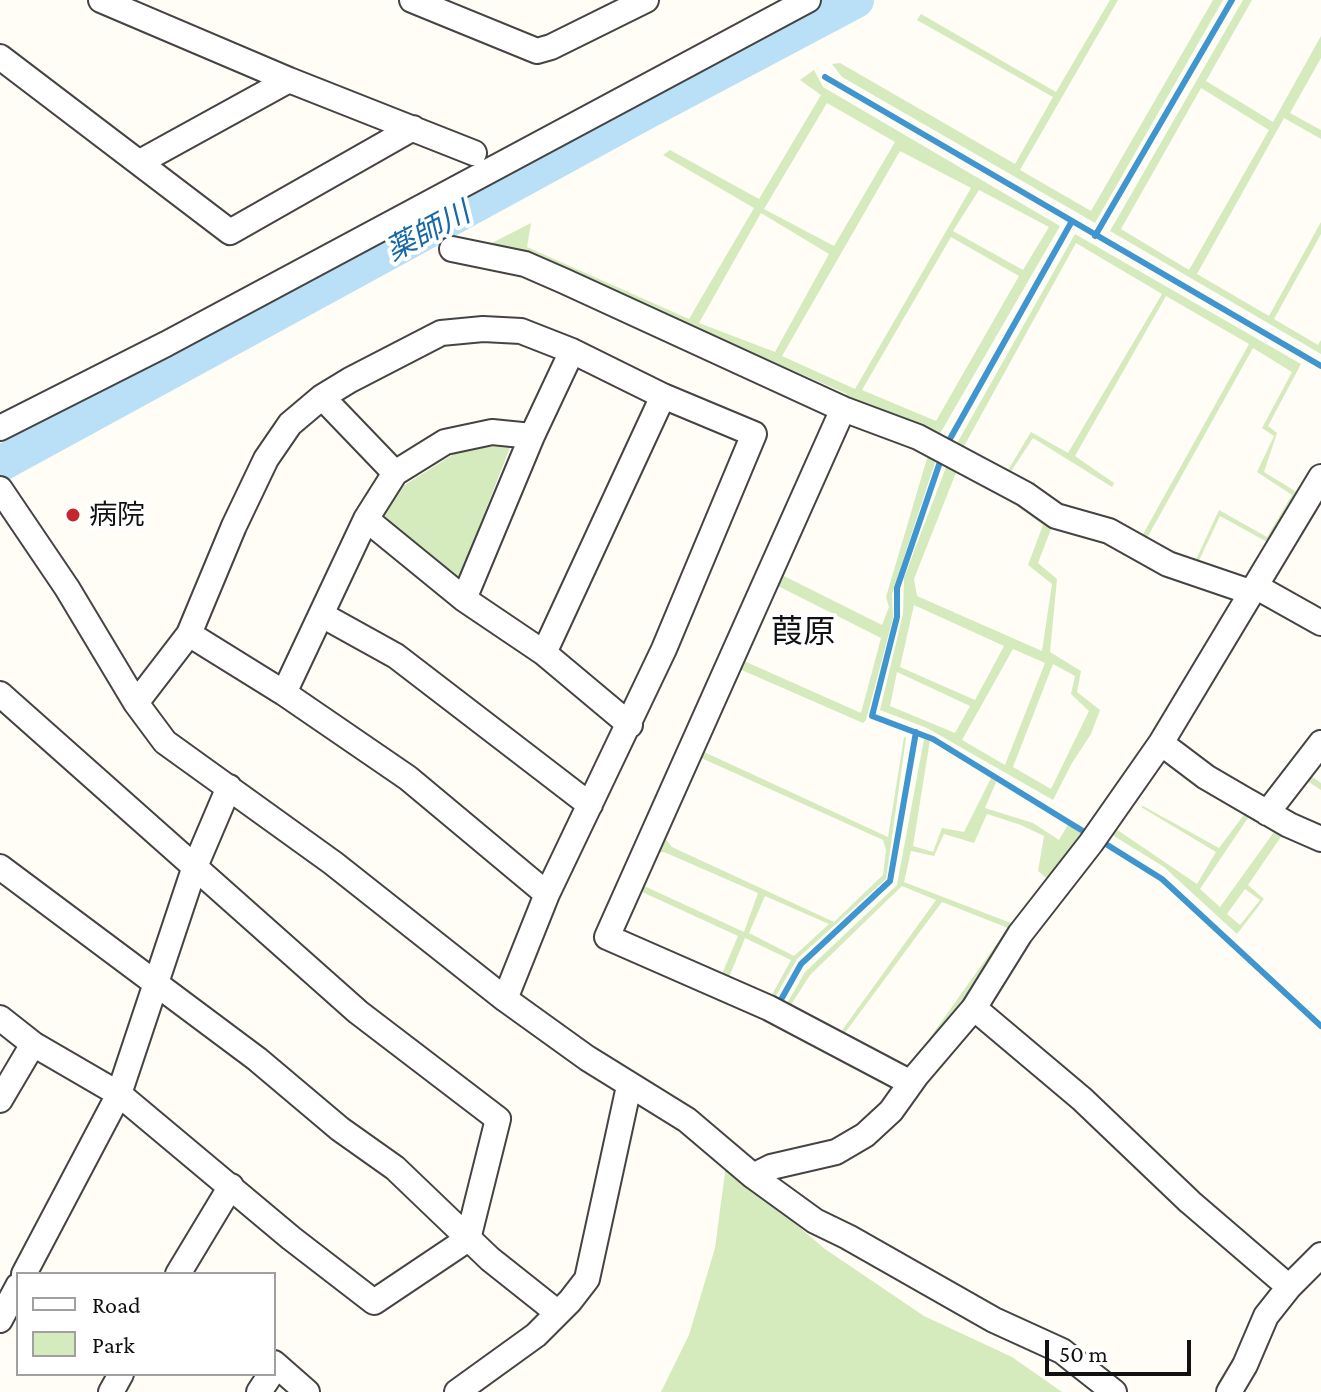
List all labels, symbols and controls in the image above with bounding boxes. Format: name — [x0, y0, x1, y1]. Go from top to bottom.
water label: 薬師川 — [380, 195, 476, 269]
place label: 病院 — [89, 498, 145, 532]
marker: 病院 — [64, 506, 82, 524]
district label: 葭原 — [771, 613, 835, 651]
legend — [16, 1272, 276, 1376]
text: Road — [92, 1291, 141, 1318]
scale bar — [1049, 1324, 1195, 1374]
text: Park — [92, 1331, 135, 1358]
text: 50 m — [1059, 1340, 1108, 1367]

